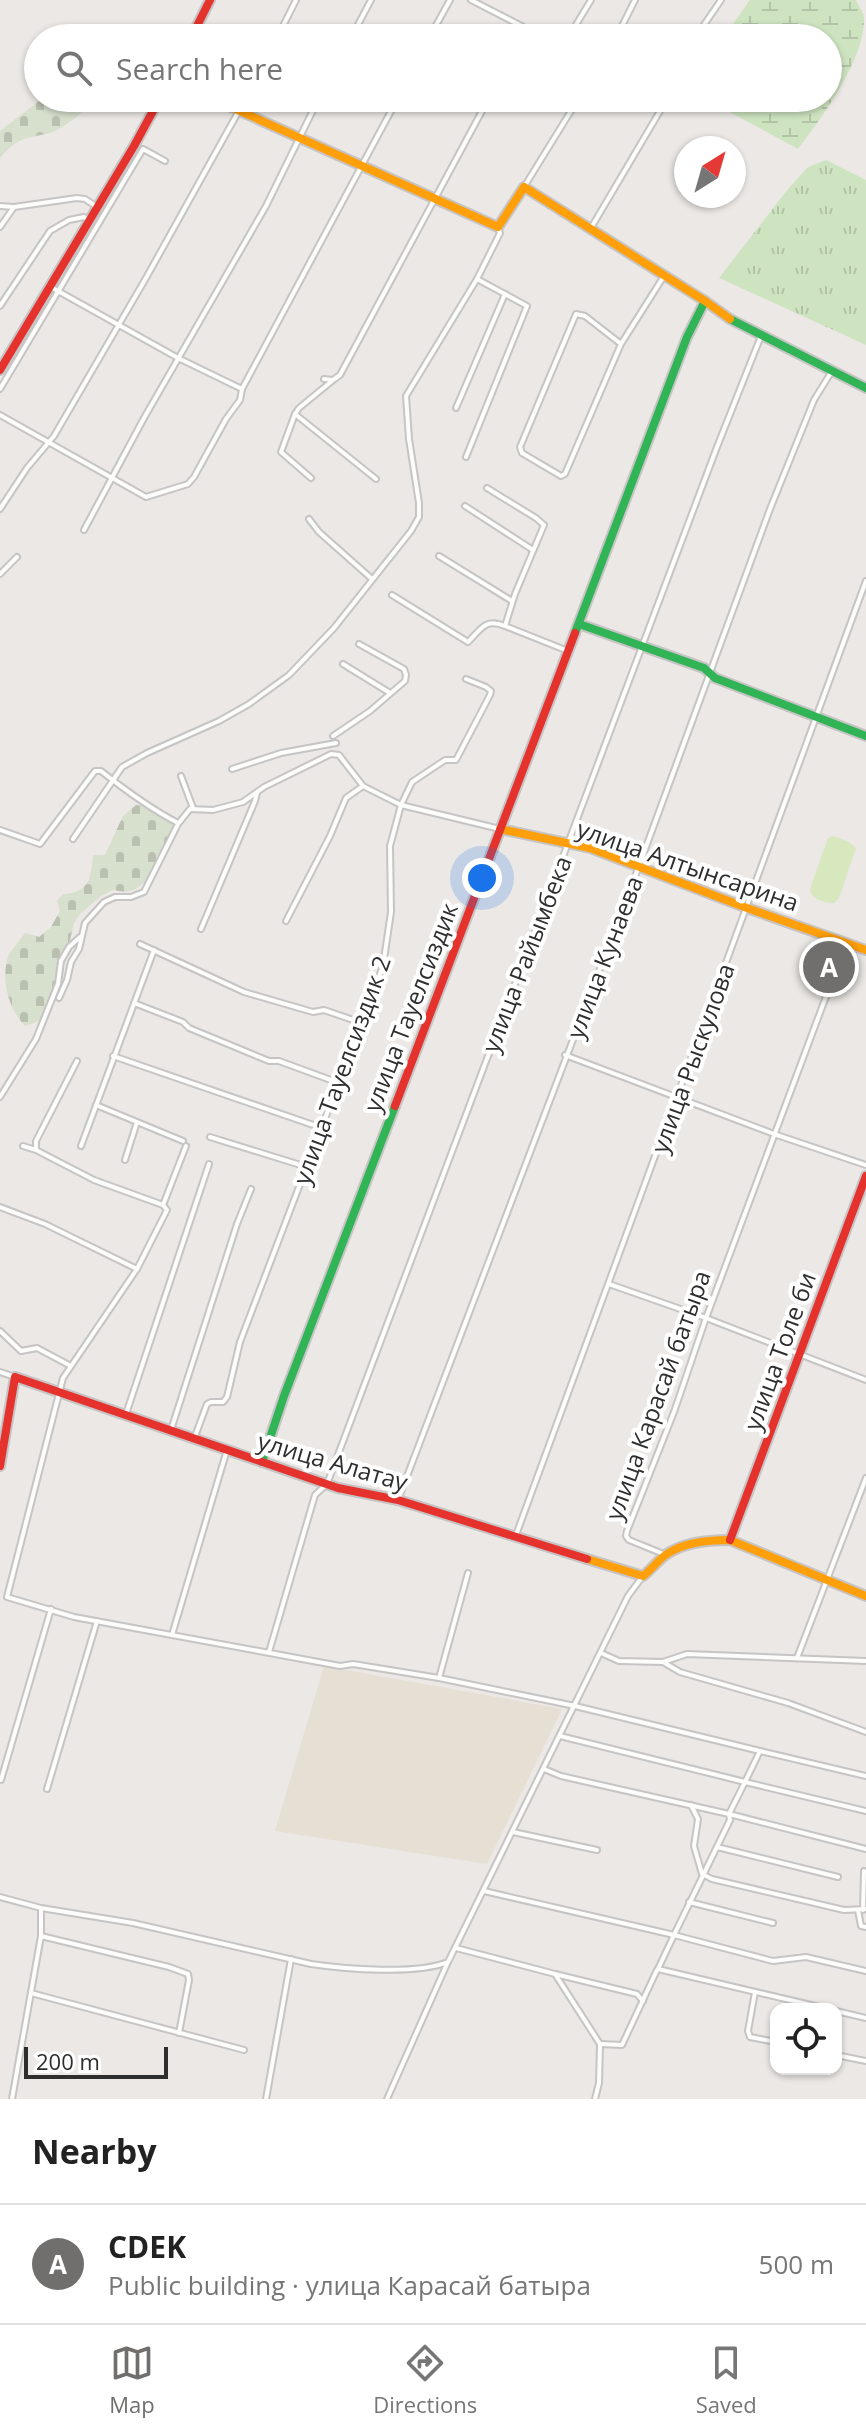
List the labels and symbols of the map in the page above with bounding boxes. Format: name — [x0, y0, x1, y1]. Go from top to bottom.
north arrow — [674, 136, 746, 208]
street label: улица Алтынсарина — [573, 812, 803, 918]
street label: улица Райымбека — [473, 851, 579, 1057]
your location — [462, 858, 502, 898]
street label: улица Кунаева — [558, 871, 650, 1043]
street label: улица Тауелсиздик — [355, 897, 465, 1116]
pin: A — [803, 937, 855, 997]
street label: улица Тауелсиздик 2 — [284, 951, 398, 1189]
street label: улица Рыскулова — [642, 959, 742, 1157]
street label: улица Карасай батыра — [596, 1266, 718, 1524]
street label: улица Толе би — [735, 1267, 823, 1435]
street label: улица Алатау — [254, 1424, 413, 1498]
scale bar — [24, 2043, 168, 2079]

